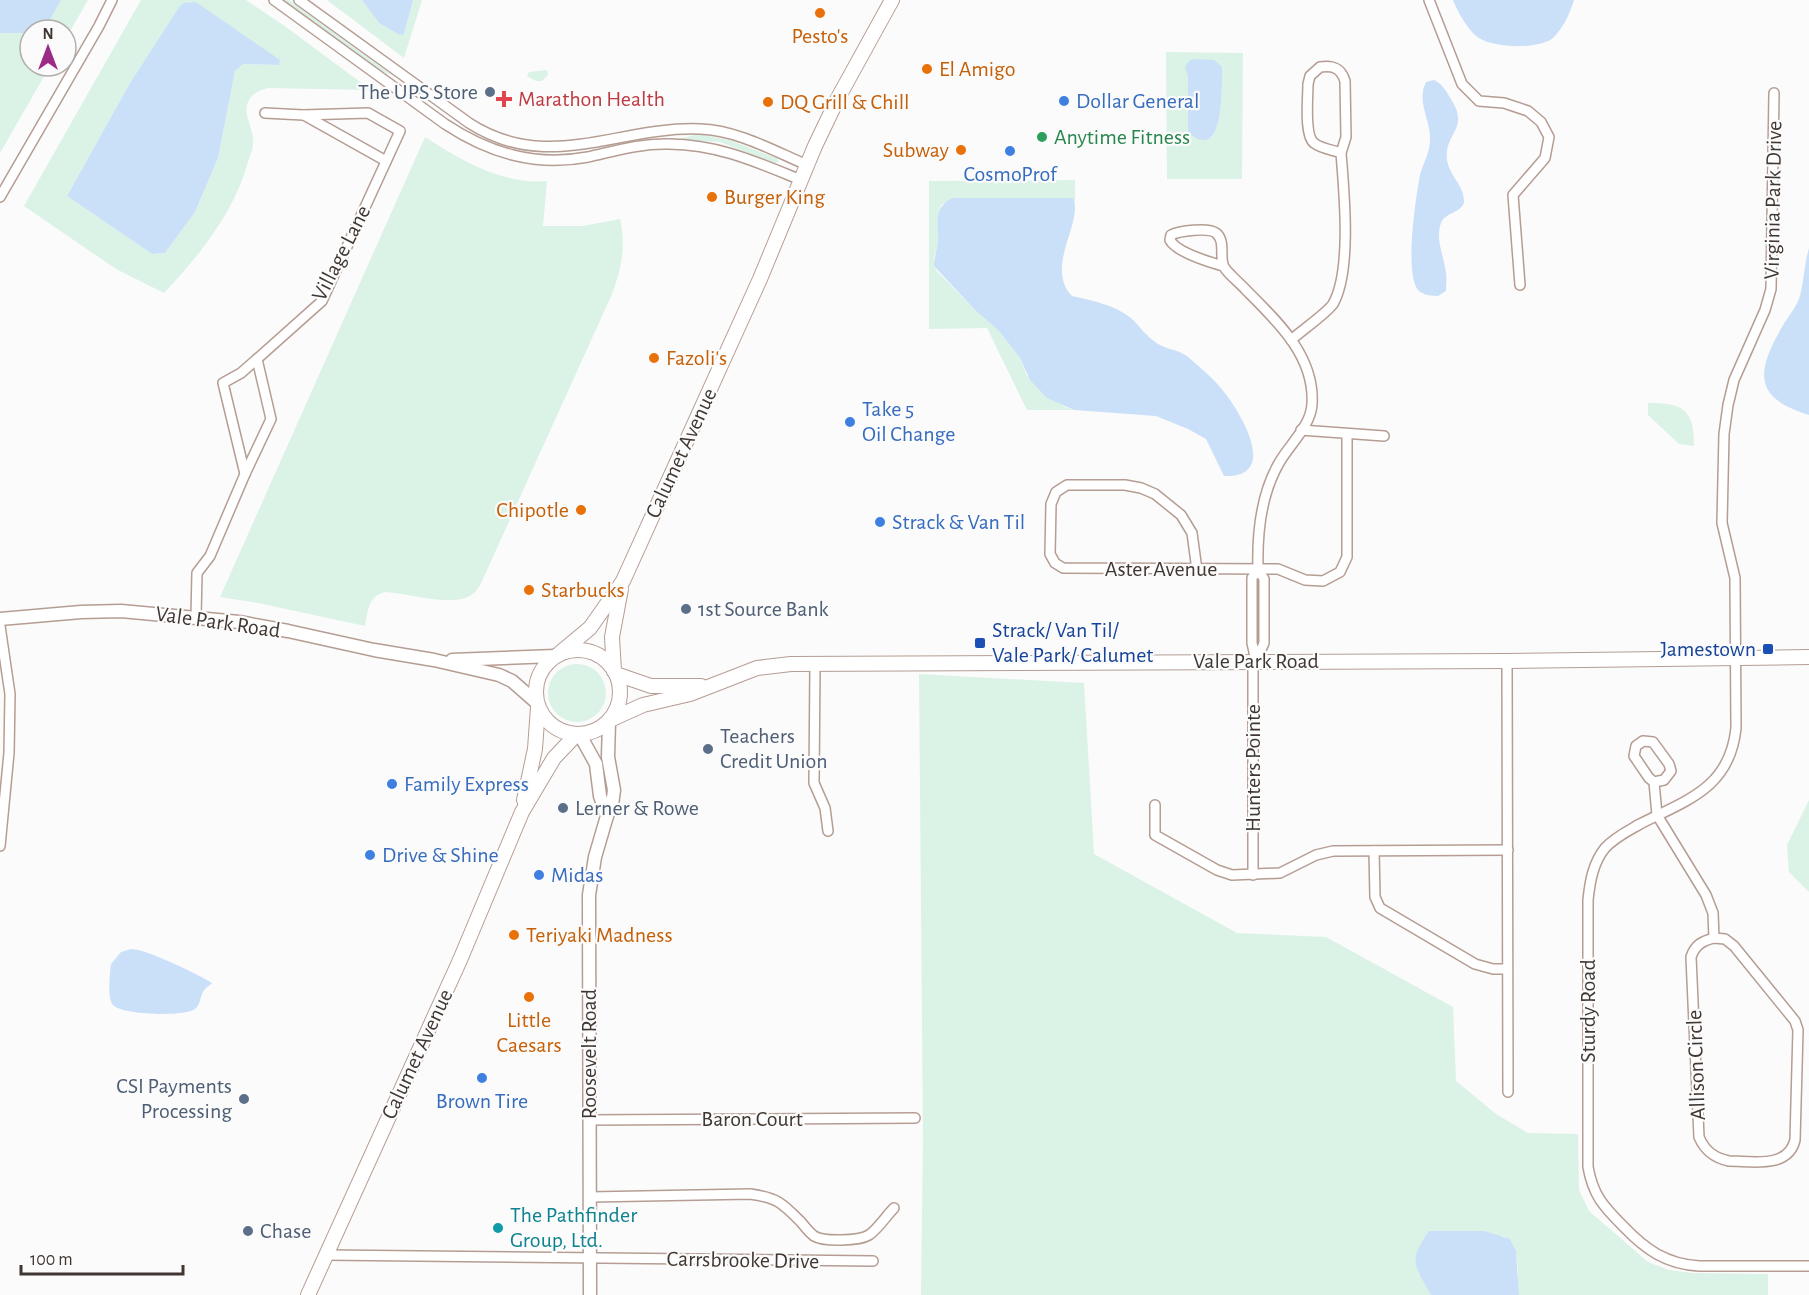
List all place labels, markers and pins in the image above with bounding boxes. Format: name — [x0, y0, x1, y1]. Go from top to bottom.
marker: Pesto's — [813, 6, 827, 20]
place label: Pesto's — [792, 25, 848, 47]
place label: El Amigo — [939, 58, 1016, 80]
marker: El Amigo — [920, 62, 934, 76]
place label: The UPS Store — [358, 81, 478, 103]
marker: The UPS Store — [483, 85, 497, 99]
place label: Marathon Health — [518, 88, 665, 110]
marker: Marathon Health — [495, 90, 513, 108]
place label: Dollar General — [1076, 90, 1199, 112]
place label: DQ Grill & Chill — [780, 91, 910, 113]
marker: Dollar General — [1057, 94, 1071, 108]
marker: DQ Grill & Chill — [761, 95, 775, 109]
place label: Anytime Fitness — [1054, 126, 1190, 148]
marker: Anytime Fitness — [1035, 130, 1049, 144]
place label: Subway — [883, 139, 950, 161]
marker: Subway — [954, 143, 968, 157]
marker: CosmoProf — [1003, 144, 1017, 158]
place label: CosmoProf — [963, 163, 1058, 185]
place label: Burger King — [724, 186, 825, 208]
marker: Burger King — [705, 190, 719, 204]
place label: Fazoli's — [666, 347, 727, 369]
marker: Fazoli's — [647, 351, 661, 365]
place label: Take 5 Oil Change — [862, 398, 955, 445]
marker: Take 5 Oil Change — [843, 415, 857, 429]
place label: Chipotle — [496, 499, 569, 521]
marker: Chipotle — [574, 503, 588, 517]
place label: Strack & Van Til — [892, 511, 1025, 533]
marker: Strack & Van Til — [873, 515, 887, 529]
place label: Starbucks — [541, 579, 625, 601]
marker: Starbucks — [522, 583, 536, 597]
place label: 1st Source Bank — [698, 598, 829, 620]
marker: 1st Source Bank — [679, 602, 693, 616]
place label: Strack/ Van Til/ Vale Park/ Calumet — [992, 619, 1153, 666]
marker: Strack/ Van Til/ Vale Park/ Calumet — [973, 636, 987, 650]
place label: Jamestown — [1660, 638, 1756, 660]
marker: Jamestown — [1761, 642, 1775, 656]
place label: Teachers Credit Union — [720, 725, 828, 772]
marker: Teachers Credit Union — [701, 742, 715, 756]
place label: Family Express — [404, 773, 529, 795]
marker: Family Express — [385, 777, 399, 791]
place label: Lerner & Rowe — [575, 797, 699, 819]
marker: Lerner & Rowe — [556, 801, 570, 815]
place label: Drive & Shine — [382, 844, 499, 866]
marker: Drive & Shine — [363, 848, 377, 862]
place label: Midas — [551, 864, 603, 886]
marker: Midas — [532, 868, 546, 882]
place label: Teriyaki Madness — [526, 924, 673, 946]
marker: Teriyaki Madness — [507, 928, 521, 942]
marker: Little Caesars — [522, 990, 536, 1004]
place label: Little Caesars — [496, 1009, 562, 1056]
marker: Brown Tire — [475, 1071, 489, 1085]
place label: CSI Payments Processing — [116, 1075, 232, 1122]
place label: Brown Tire — [436, 1090, 528, 1112]
marker: CSI Payments Processing — [237, 1092, 251, 1106]
place label: The Pathfinder Group, Ltd. — [510, 1204, 637, 1251]
place label: Chase — [260, 1220, 311, 1242]
marker: The Pathfinder Group, Ltd. — [491, 1221, 505, 1235]
marker: Chase — [241, 1224, 255, 1238]

